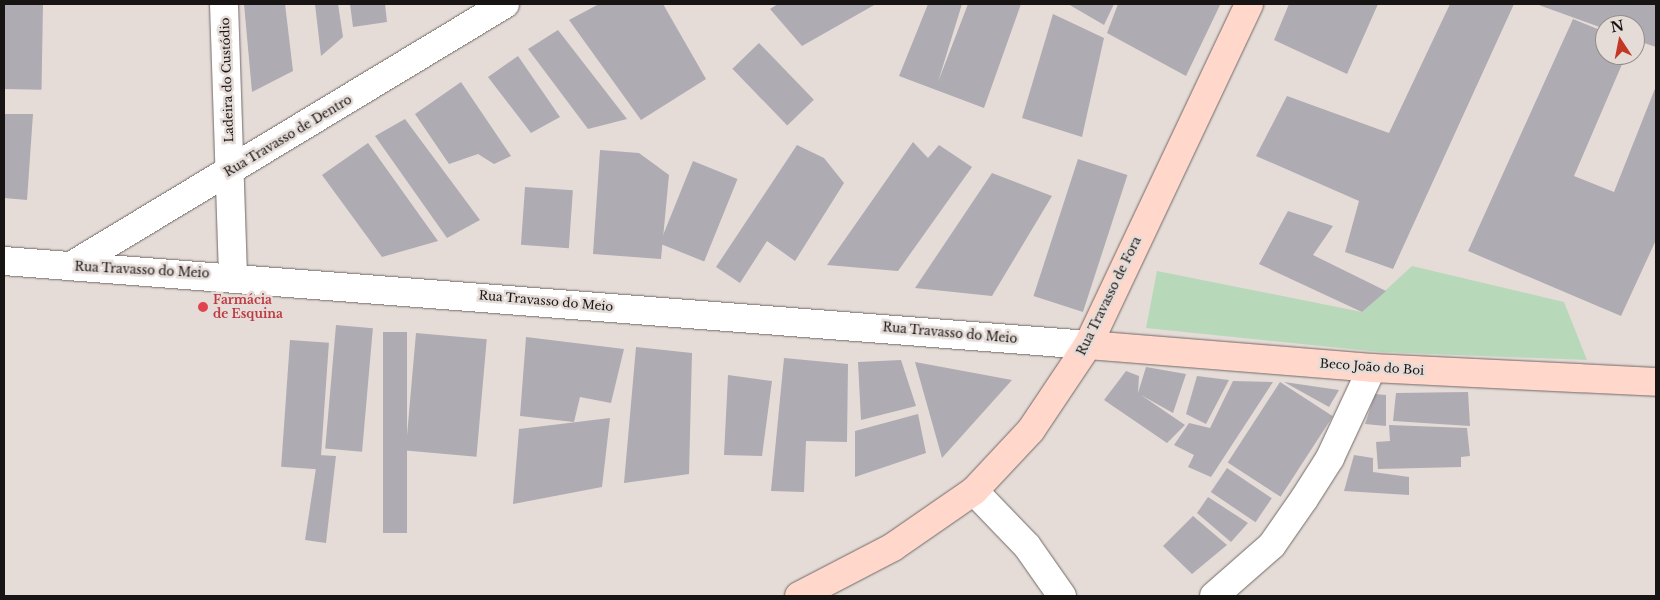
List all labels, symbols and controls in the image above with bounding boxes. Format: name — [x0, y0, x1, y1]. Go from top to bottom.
north arrow — [1595, 15, 1645, 65]
text: N — [1609, 16, 1626, 36]
street label: Ladeira do Custódio — [218, 17, 236, 143]
street label: Rua Travasso de Dentro — [221, 92, 355, 180]
street label: Rua Travasso de Fora — [1074, 234, 1144, 358]
street label: Rua Travasso do Meio — [74, 259, 210, 281]
street label: Rua Travasso do Meio — [478, 288, 614, 314]
place label: Farmácia de Esquina — [213, 293, 283, 321]
marker: Farmácia de Esquina — [197, 301, 209, 313]
street label: Rua Travasso do Meio — [882, 320, 1018, 346]
street label: Beco João do Boi — [1319, 356, 1425, 378]

